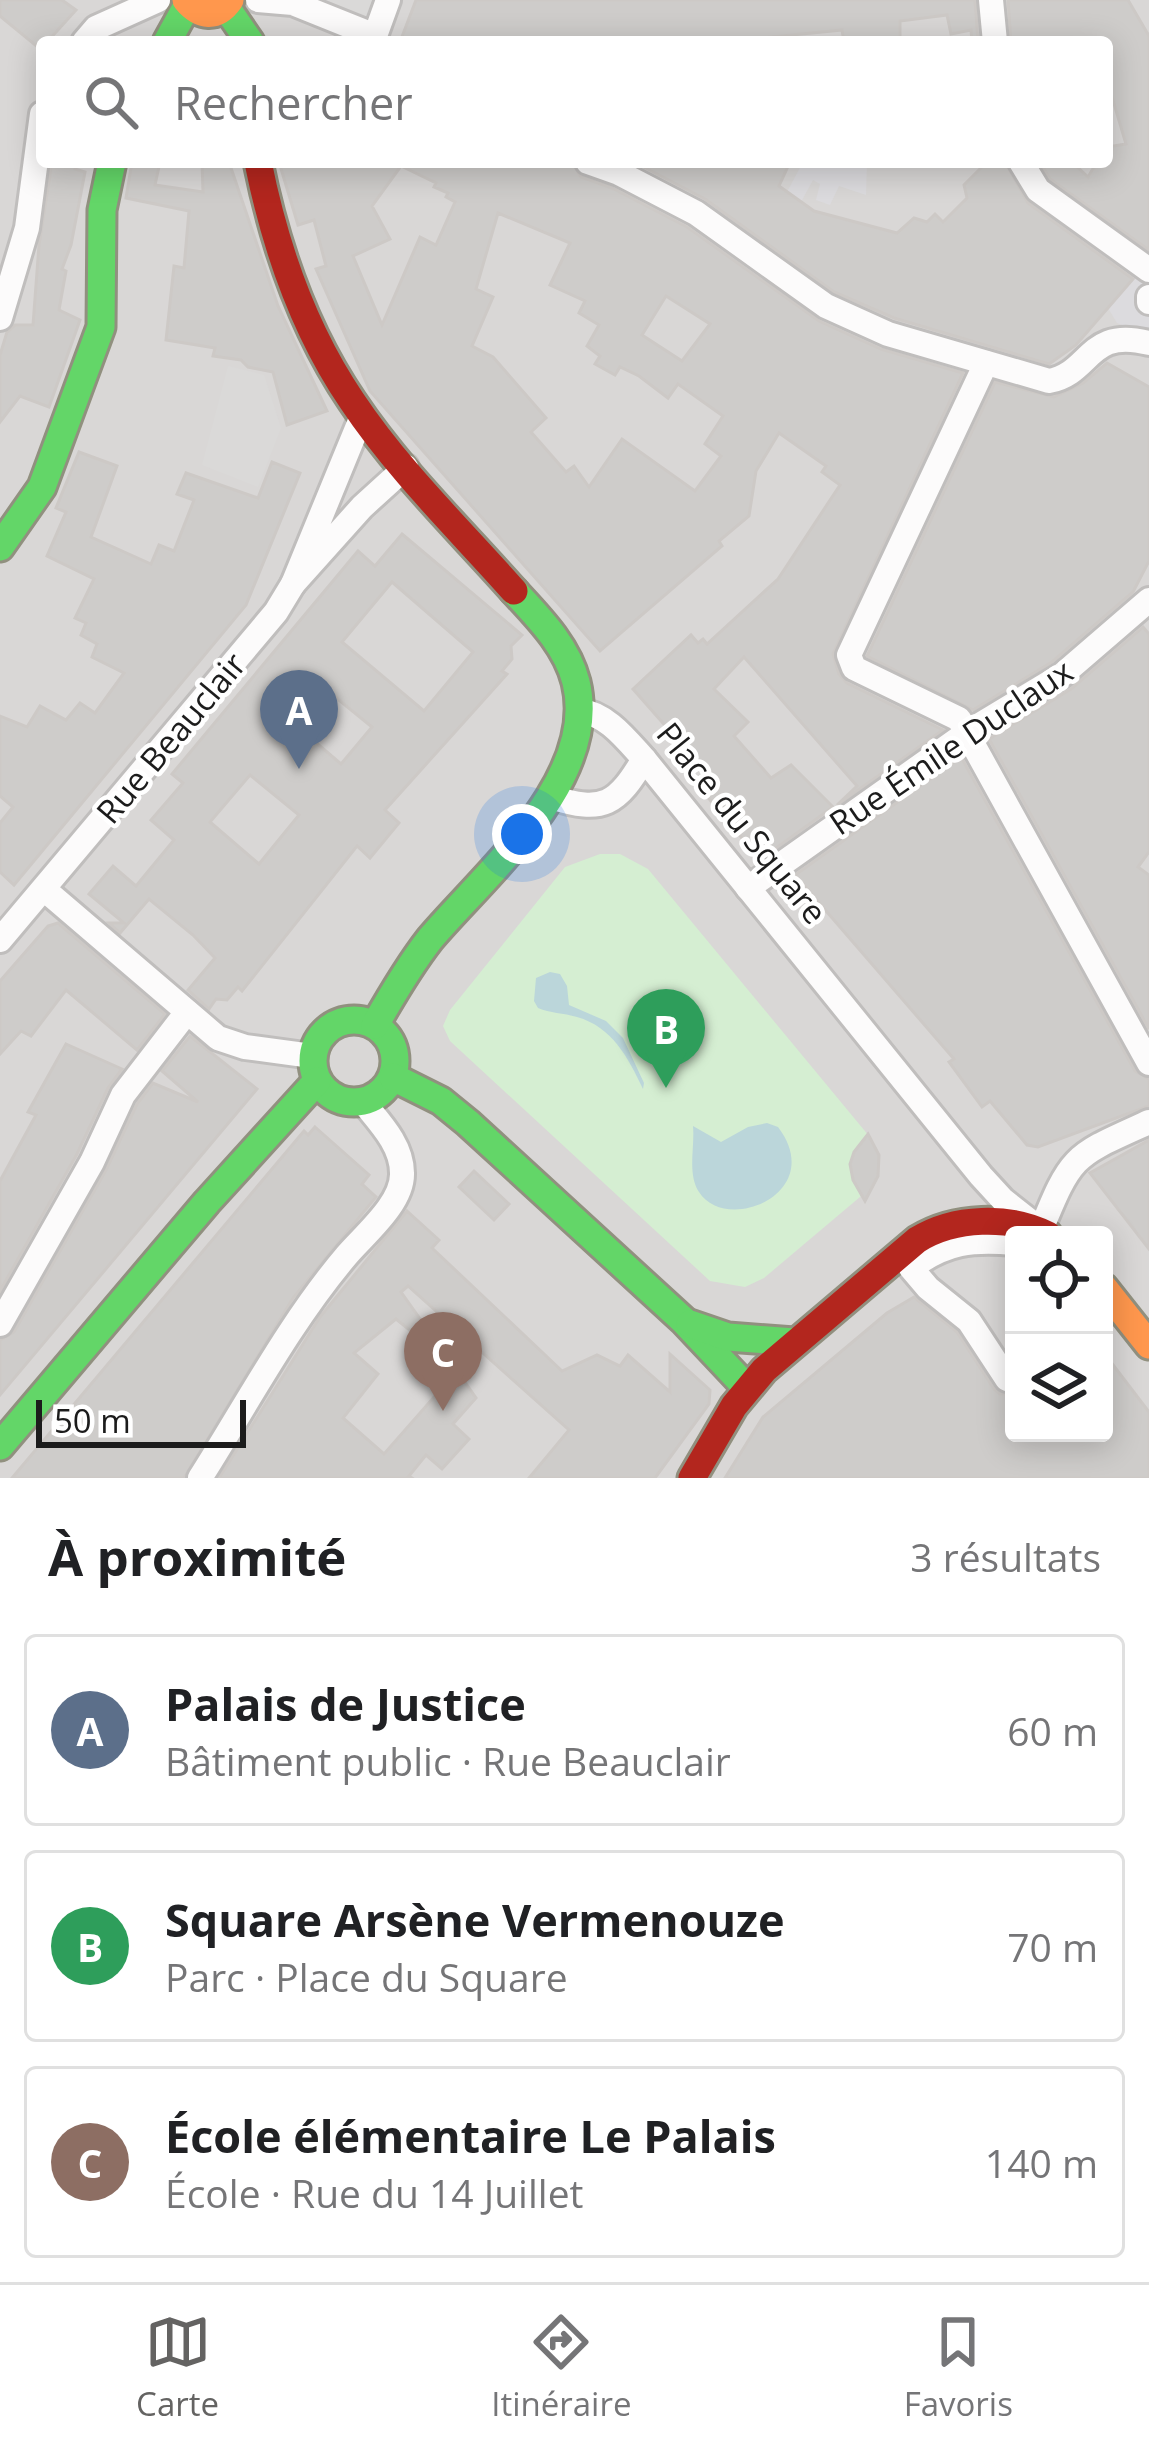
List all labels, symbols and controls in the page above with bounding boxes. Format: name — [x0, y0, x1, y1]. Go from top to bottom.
search box — [36, 36, 1113, 168]
icon: search — [78, 69, 144, 135]
text: Rechercher — [174, 72, 413, 133]
street label: Rue Beauclair — [86, 643, 255, 833]
street label: Rue Émile Duclaux — [820, 648, 1081, 845]
pin: A — [260, 670, 338, 769]
street label: Place du Square — [647, 712, 838, 933]
your location — [492, 804, 552, 864]
pin: B — [627, 989, 705, 1088]
map controls — [1005, 1226, 1113, 1442]
button: locate — [1005, 1226, 1113, 1334]
pin: C — [404, 1312, 482, 1411]
button: layers — [1005, 1334, 1113, 1442]
scale bar — [36, 1394, 246, 1447]
text: 50 m — [54, 1398, 131, 1443]
text: À proximité — [48, 1521, 346, 1591]
text: 3 résultats — [910, 1530, 1101, 1583]
text: Palais de Justice — [165, 1673, 526, 1734]
text: A — [77, 1704, 103, 1757]
text: 60 m — [1007, 1704, 1098, 1757]
text: Bâtiment public · Rue Beauclair — [165, 1734, 731, 1787]
text: Square Arsène Vermenouze — [165, 1889, 785, 1950]
text: B — [77, 1920, 103, 1973]
text: 70 m — [1007, 1920, 1098, 1973]
text: Parc · Place du Square — [165, 1950, 568, 2003]
text: École élémentaire Le Palais — [165, 2105, 776, 2166]
text: C — [78, 2136, 102, 2189]
text: 140 m — [985, 2136, 1098, 2189]
text: École · Rue du 14 Juillet — [165, 2166, 583, 2219]
tab: Carte — [136, 2309, 219, 2426]
tab: Itinéraire — [491, 2309, 631, 2426]
tab: Favoris — [904, 2309, 1013, 2426]

